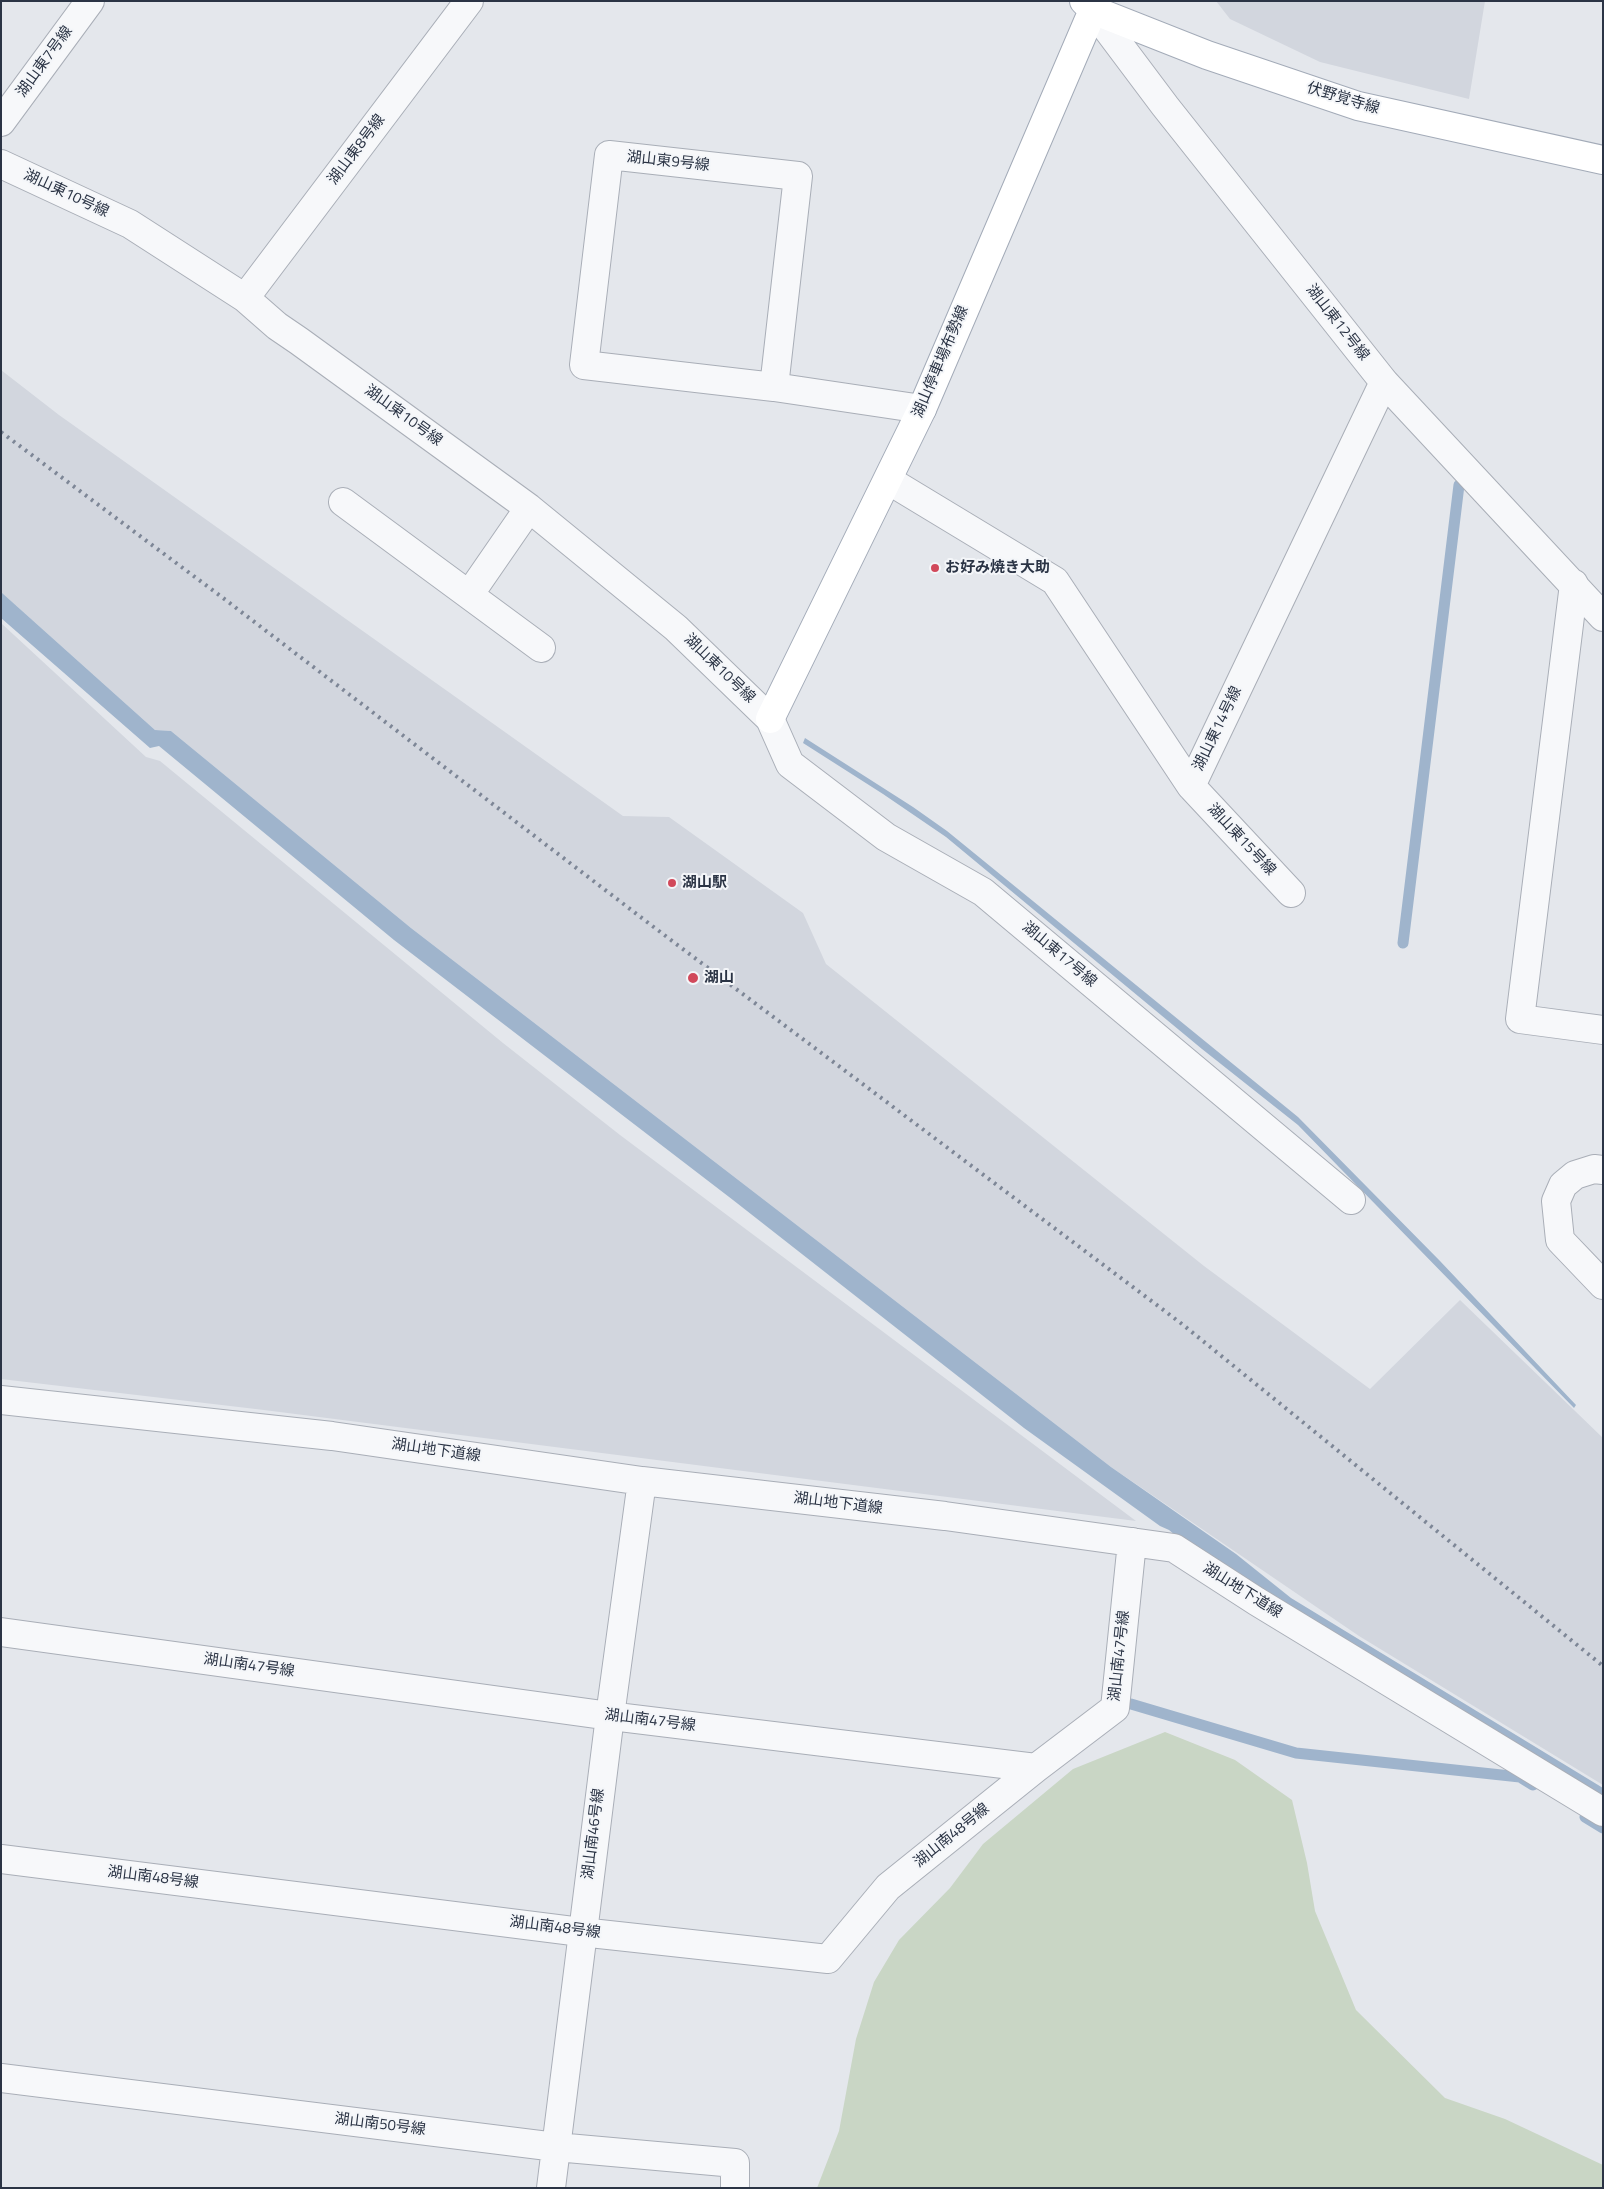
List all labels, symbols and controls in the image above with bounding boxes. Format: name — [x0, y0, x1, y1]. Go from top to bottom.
street label: 湖山東7号線 — [13, 23, 77, 101]
street label: 伏野覚寺線 — [1305, 79, 1381, 119]
street label: 湖山東8号線 — [325, 111, 389, 189]
street label: 湖山東9号線 — [626, 149, 710, 175]
street label: 湖山東10号線 — [21, 166, 111, 222]
street label: 湖山東12号線 — [1302, 281, 1372, 365]
street label: 湖山停車場布勢線 — [909, 303, 973, 421]
street label: 湖山東10号線 — [361, 382, 445, 450]
place label: お好み焼き大助 — [945, 559, 1050, 577]
marker: お好み焼き大助 — [929, 562, 941, 574]
street label: 湖山東10号線 — [680, 631, 758, 707]
street label: 湖山東14号線 — [1190, 684, 1246, 774]
street label: 湖山東15号線 — [1203, 800, 1279, 880]
place label: 湖山駅 — [682, 874, 727, 892]
marker: 湖山駅 — [666, 877, 678, 889]
street label: 湖山東17号線 — [1018, 919, 1100, 991]
place label: 湖山 — [704, 969, 734, 987]
marker: 湖山 — [686, 971, 700, 985]
street label: 湖山地下道線 — [390, 1436, 482, 1466]
street label: 湖山地下道線 — [792, 1490, 884, 1518]
street label: 湖山地下道線 — [1199, 1560, 1285, 1622]
street label: 湖山南47号線 — [1106, 1609, 1134, 1703]
street label: 湖山南47号線 — [202, 1651, 296, 1681]
street label: 湖山南47号線 — [603, 1706, 697, 1736]
street label: 湖山南46号線 — [579, 1787, 609, 1881]
street label: 湖山南48号線 — [911, 1800, 993, 1872]
street label: 湖山南48号線 — [106, 1863, 200, 1893]
street label: 湖山南48号線 — [508, 1913, 602, 1943]
street label: 湖山南50号線 — [333, 2110, 427, 2140]

